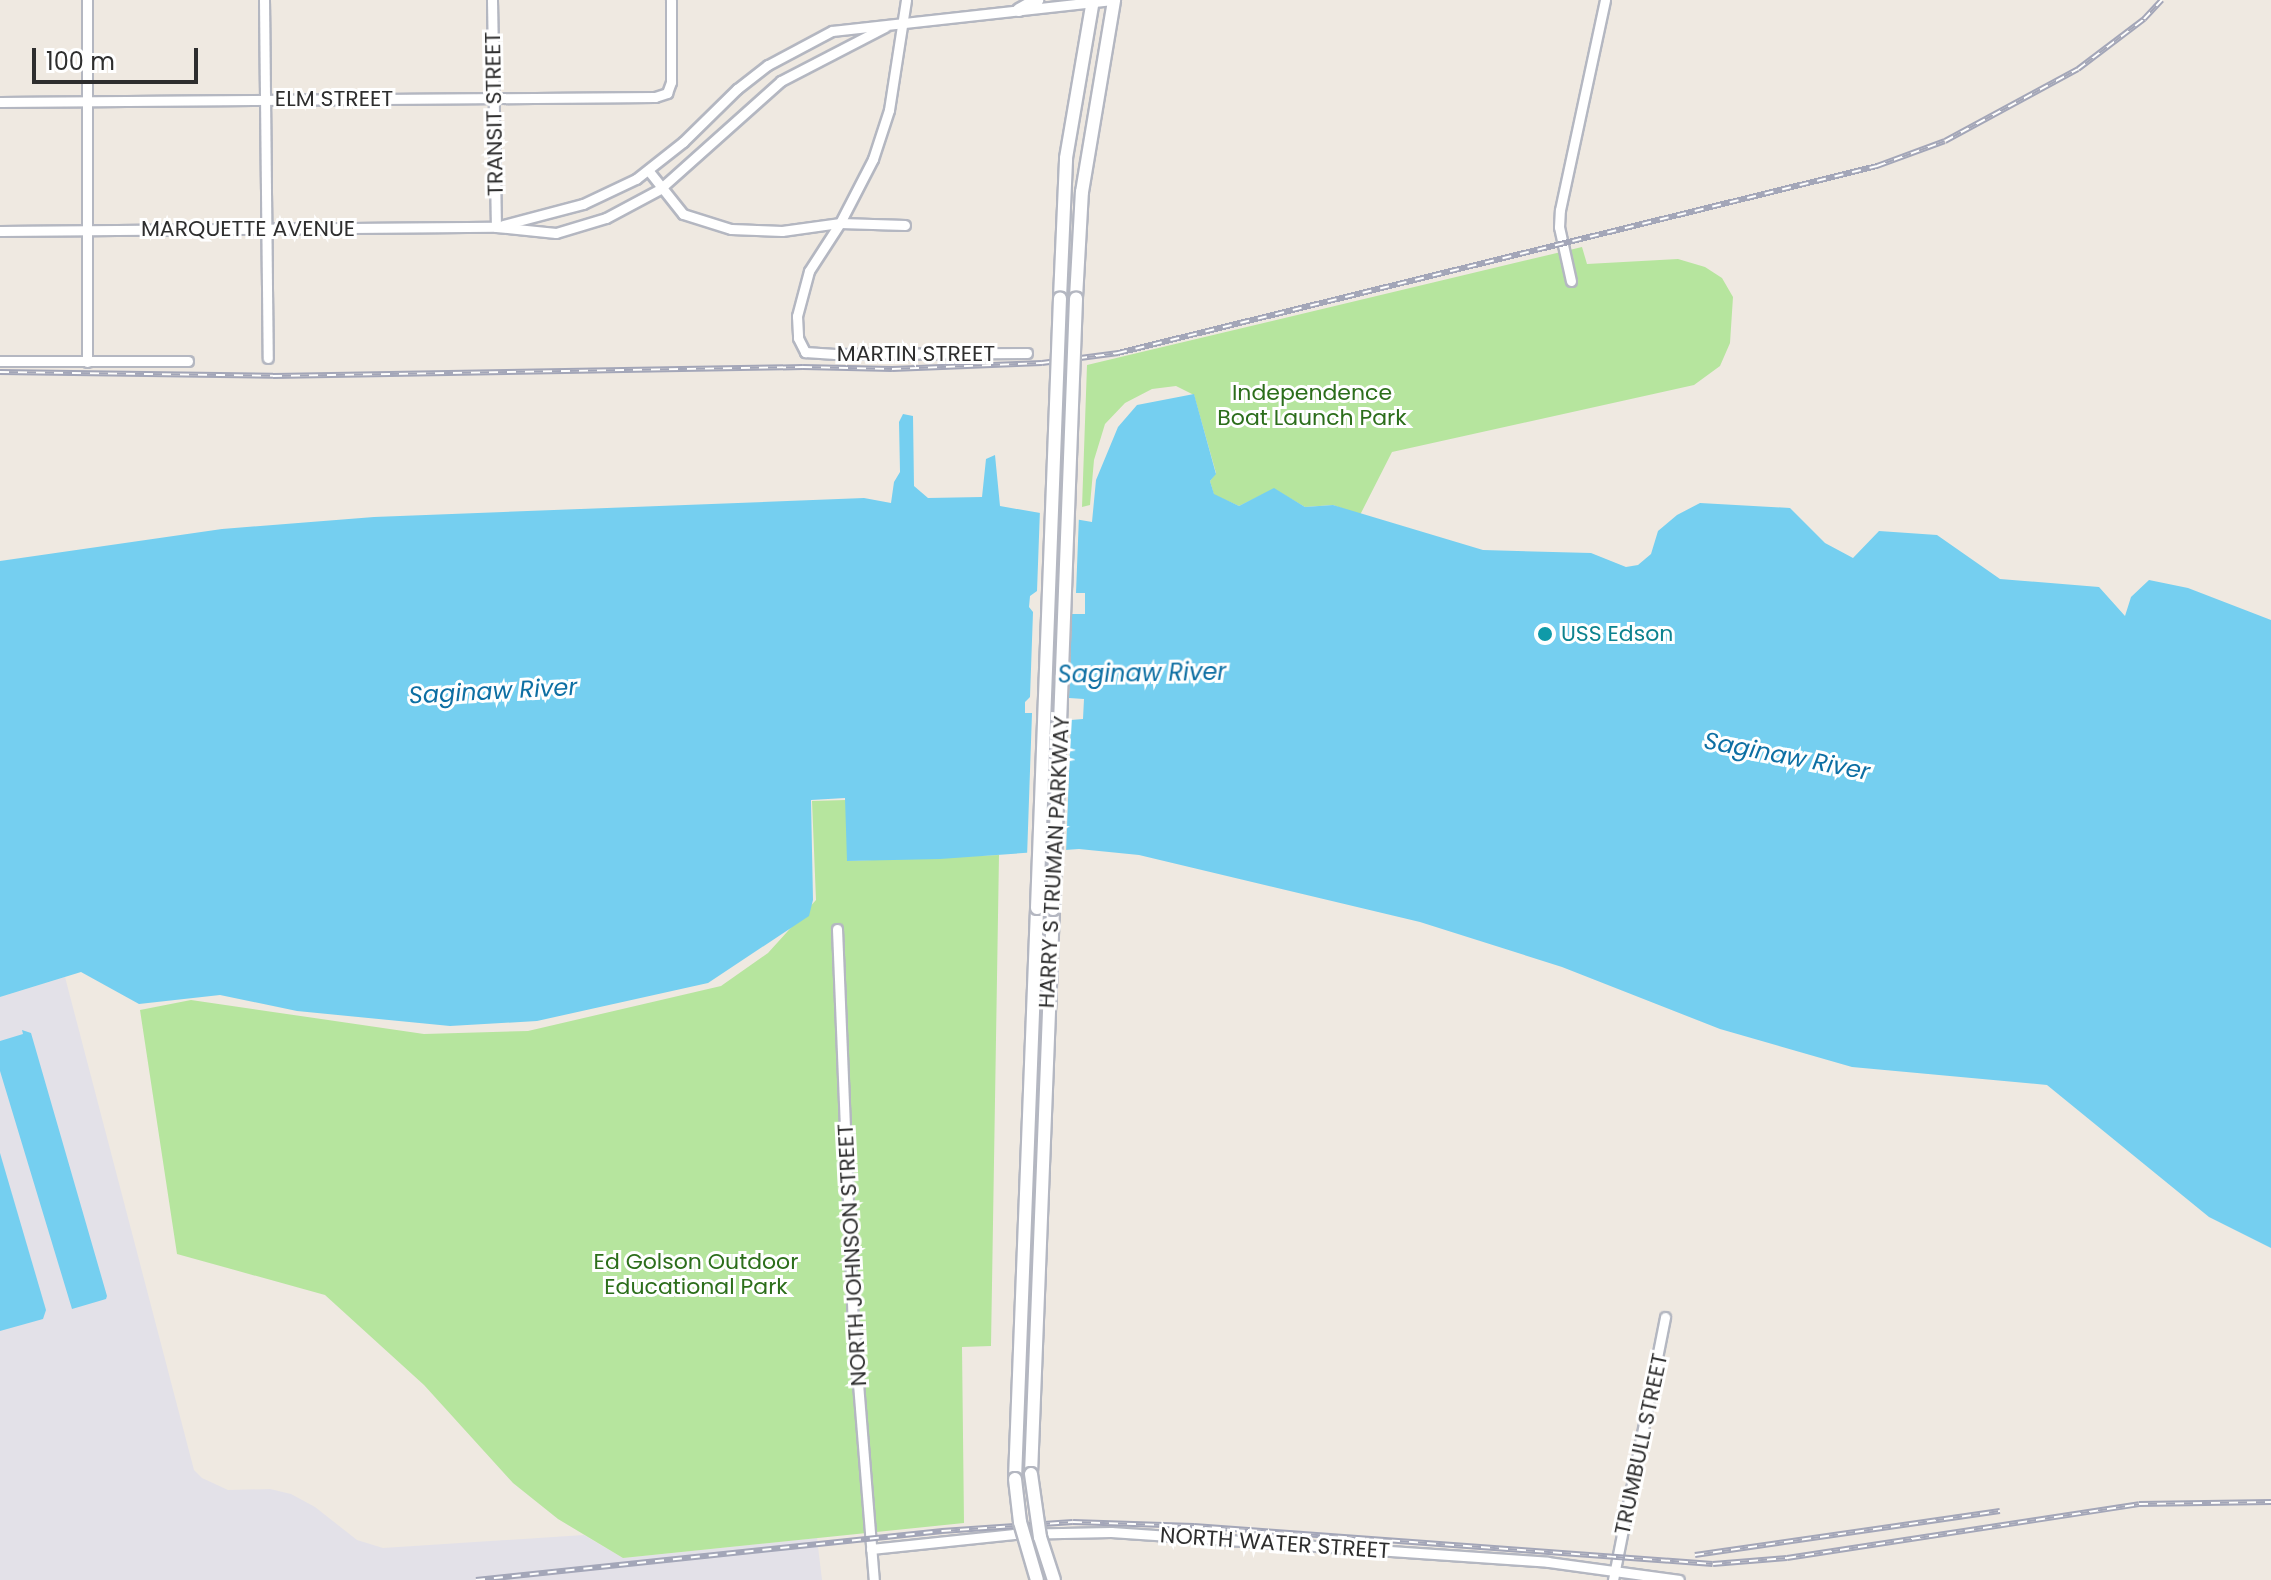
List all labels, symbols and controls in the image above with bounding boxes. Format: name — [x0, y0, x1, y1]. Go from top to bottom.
scale bar — [36, 32, 202, 82]
street label: TRANSIT STREET — [479, 32, 509, 196]
text: 100 m — [46, 45, 115, 78]
street label: ELM STREET — [275, 86, 393, 112]
street label: MARQUETTE AVENUE — [141, 216, 355, 242]
street label: MARTIN STREET — [837, 341, 995, 367]
park label: Independence Boat Launch Park — [1217, 379, 1407, 430]
place label: USS Edson — [1561, 621, 1673, 647]
marker: USS Edson — [1536, 625, 1554, 643]
water label: Saginaw River — [1057, 657, 1227, 689]
water label: Saginaw River — [408, 672, 578, 710]
street label: HARRY S TRUMAN PARKWAY — [1033, 715, 1075, 1009]
water label: Saginaw River — [1702, 726, 1872, 786]
street label: NORTH JOHNSON STREET — [832, 1123, 872, 1387]
park label: Ed Golson Outdoor Educational Park — [594, 1248, 798, 1300]
street label: TRUMBULL STREET — [1609, 1351, 1673, 1537]
street label: NORTH WATER STREET — [1159, 1522, 1391, 1564]

